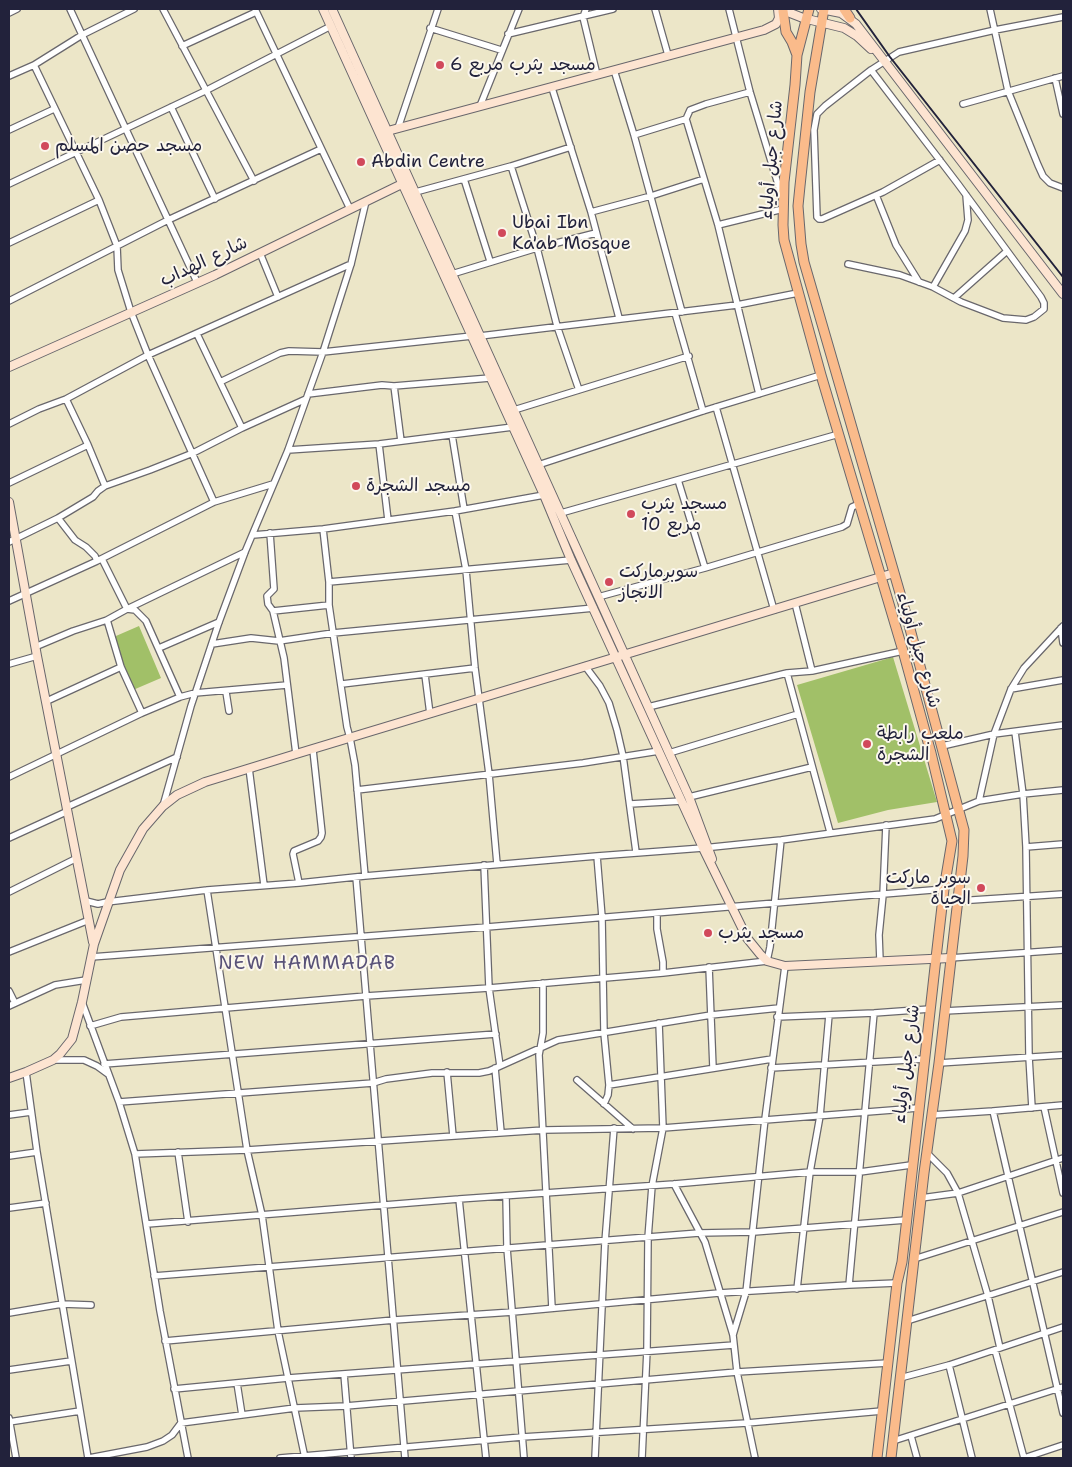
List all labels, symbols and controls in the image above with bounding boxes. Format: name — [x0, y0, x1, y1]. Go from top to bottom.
place label: مسجد يثرب مربع 6 — [450, 54, 596, 76]
marker: مسجد يثرب مربع 6 — [434, 59, 446, 71]
street label: شارع جبل أولياء — [756, 99, 788, 221]
place label: مسجد حصن المسلم — [55, 135, 202, 157]
marker: مسجد حصن المسلم — [39, 140, 51, 152]
place label: Abdin Centre — [371, 151, 485, 173]
marker: Abdin Centre — [355, 156, 367, 168]
place label: Ubai Ibn Ka'ab Mosque — [512, 212, 631, 254]
marker: Ubai Ibn Ka'ab Mosque — [496, 227, 508, 239]
street label: شارع الهداب — [157, 232, 251, 292]
place label: مسجد الشجرة — [366, 475, 471, 497]
marker: مسجد الشجرة — [350, 480, 362, 492]
place label: مسجد يثرب مربع 10 — [641, 493, 727, 536]
marker: مسجد يثرب مربع 10 — [625, 508, 637, 520]
place label: سوبرماركت الانجاز — [619, 561, 698, 604]
marker: سوبرماركت الانجاز — [603, 576, 615, 588]
street label: شارع جبل أولياء — [891, 590, 945, 710]
place label: ملعب رابطة الشجرة — [877, 723, 964, 766]
marker: ملعب رابطة الشجرة — [861, 738, 873, 750]
place label: سوبر ماركت الحياة — [886, 867, 971, 910]
marker: سوبر ماركت الحياة — [975, 882, 987, 894]
place label: مسجد يثرب — [718, 922, 804, 944]
marker: مسجد يثرب — [702, 927, 714, 939]
district label: NEW HAMMADAB — [217, 953, 397, 975]
street label: شارع جبل أولياء — [889, 1003, 925, 1125]

